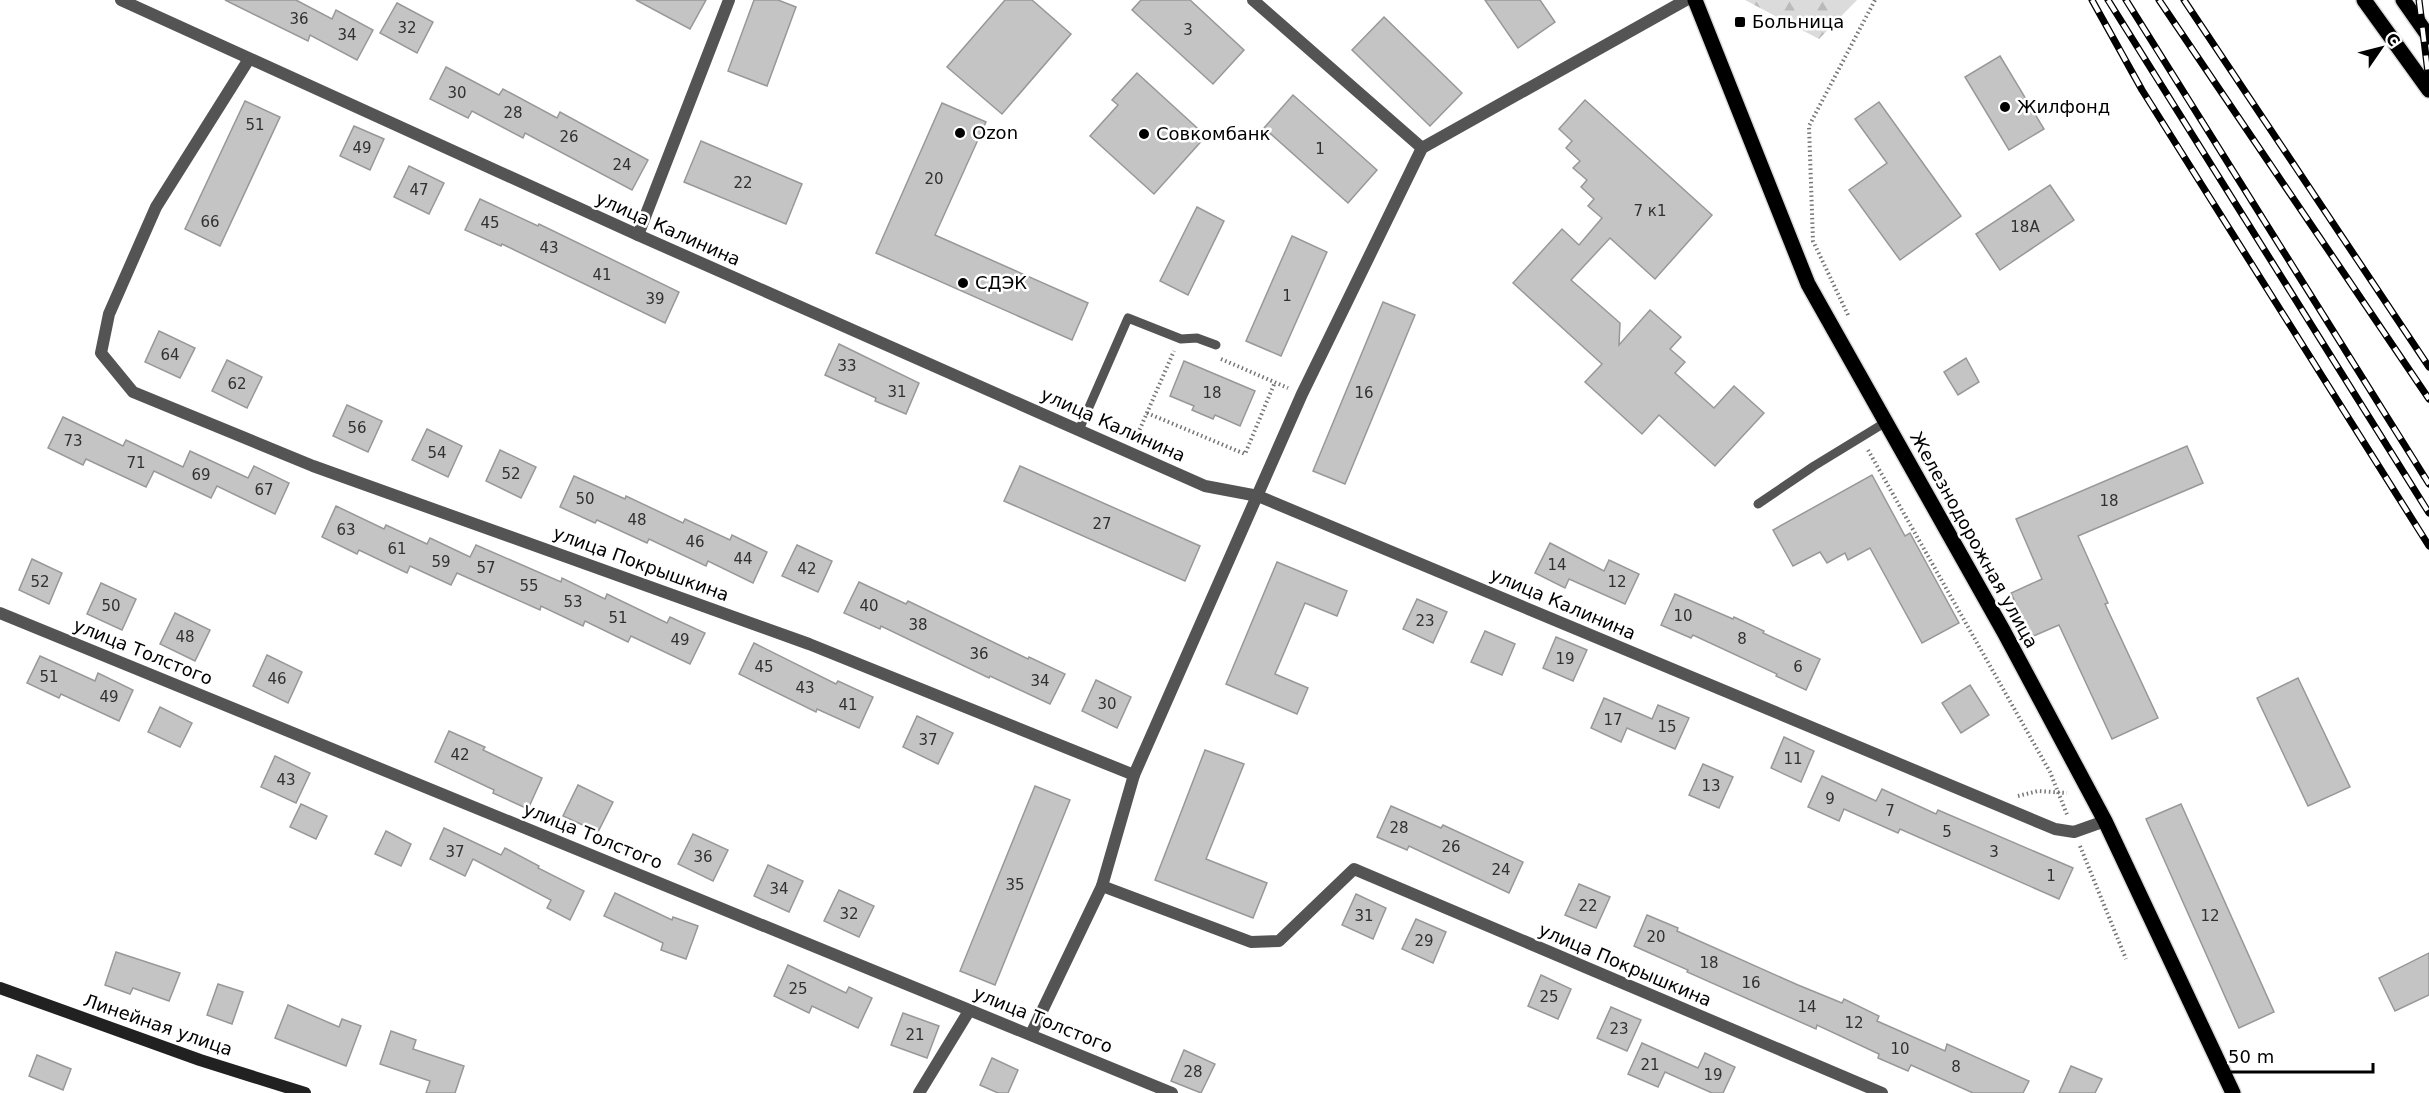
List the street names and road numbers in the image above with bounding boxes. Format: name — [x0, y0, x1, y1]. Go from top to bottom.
street label: улица Калинина — [593, 187, 744, 270]
street label: улица Калинина — [1038, 383, 1189, 466]
street label: Железнодорожная улица — [1906, 428, 2043, 652]
street label: улица Покрышкина — [550, 522, 732, 605]
street label: улица Калинина — [1487, 563, 1639, 644]
street label: улица Толстого — [71, 614, 216, 689]
street label: улица Толстого — [521, 798, 666, 873]
street label: улица Покрышкина — [1536, 919, 1715, 1010]
street label: улица Толстого — [971, 982, 1116, 1057]
street label: Линейная улица — [81, 989, 235, 1060]

